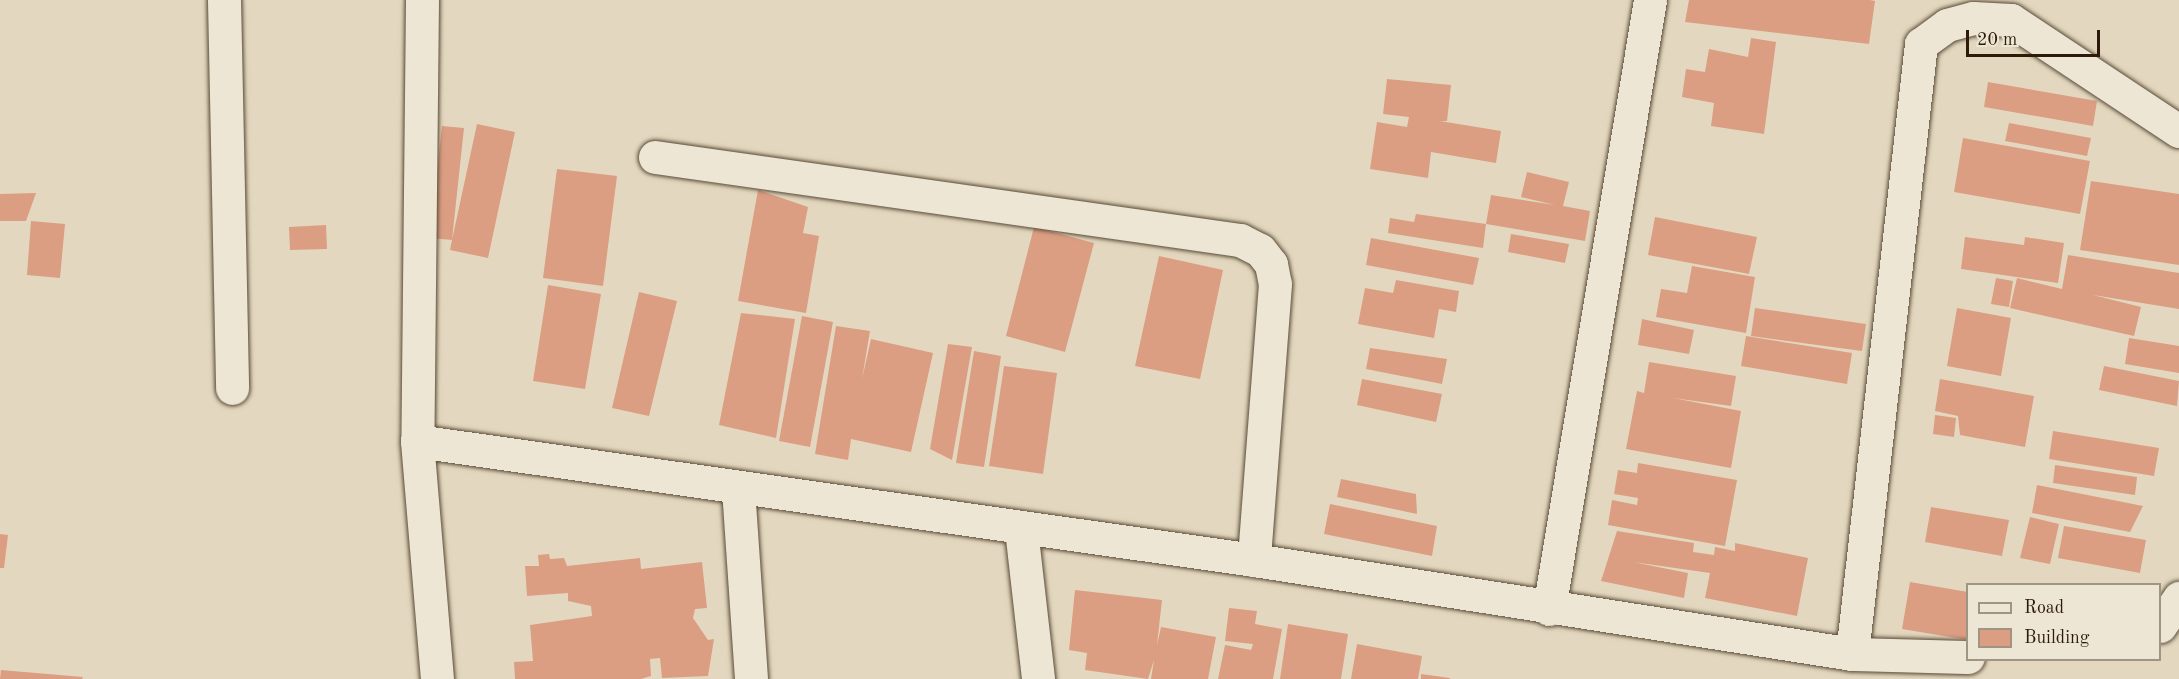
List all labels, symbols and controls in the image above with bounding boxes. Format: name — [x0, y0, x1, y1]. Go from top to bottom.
scale bar — [1969, 18, 2102, 56]
text: 20 m — [1977, 31, 2017, 49]
legend — [1966, 583, 2161, 661]
text: Road — [2024, 599, 2064, 617]
text: Building — [2024, 629, 2089, 647]

